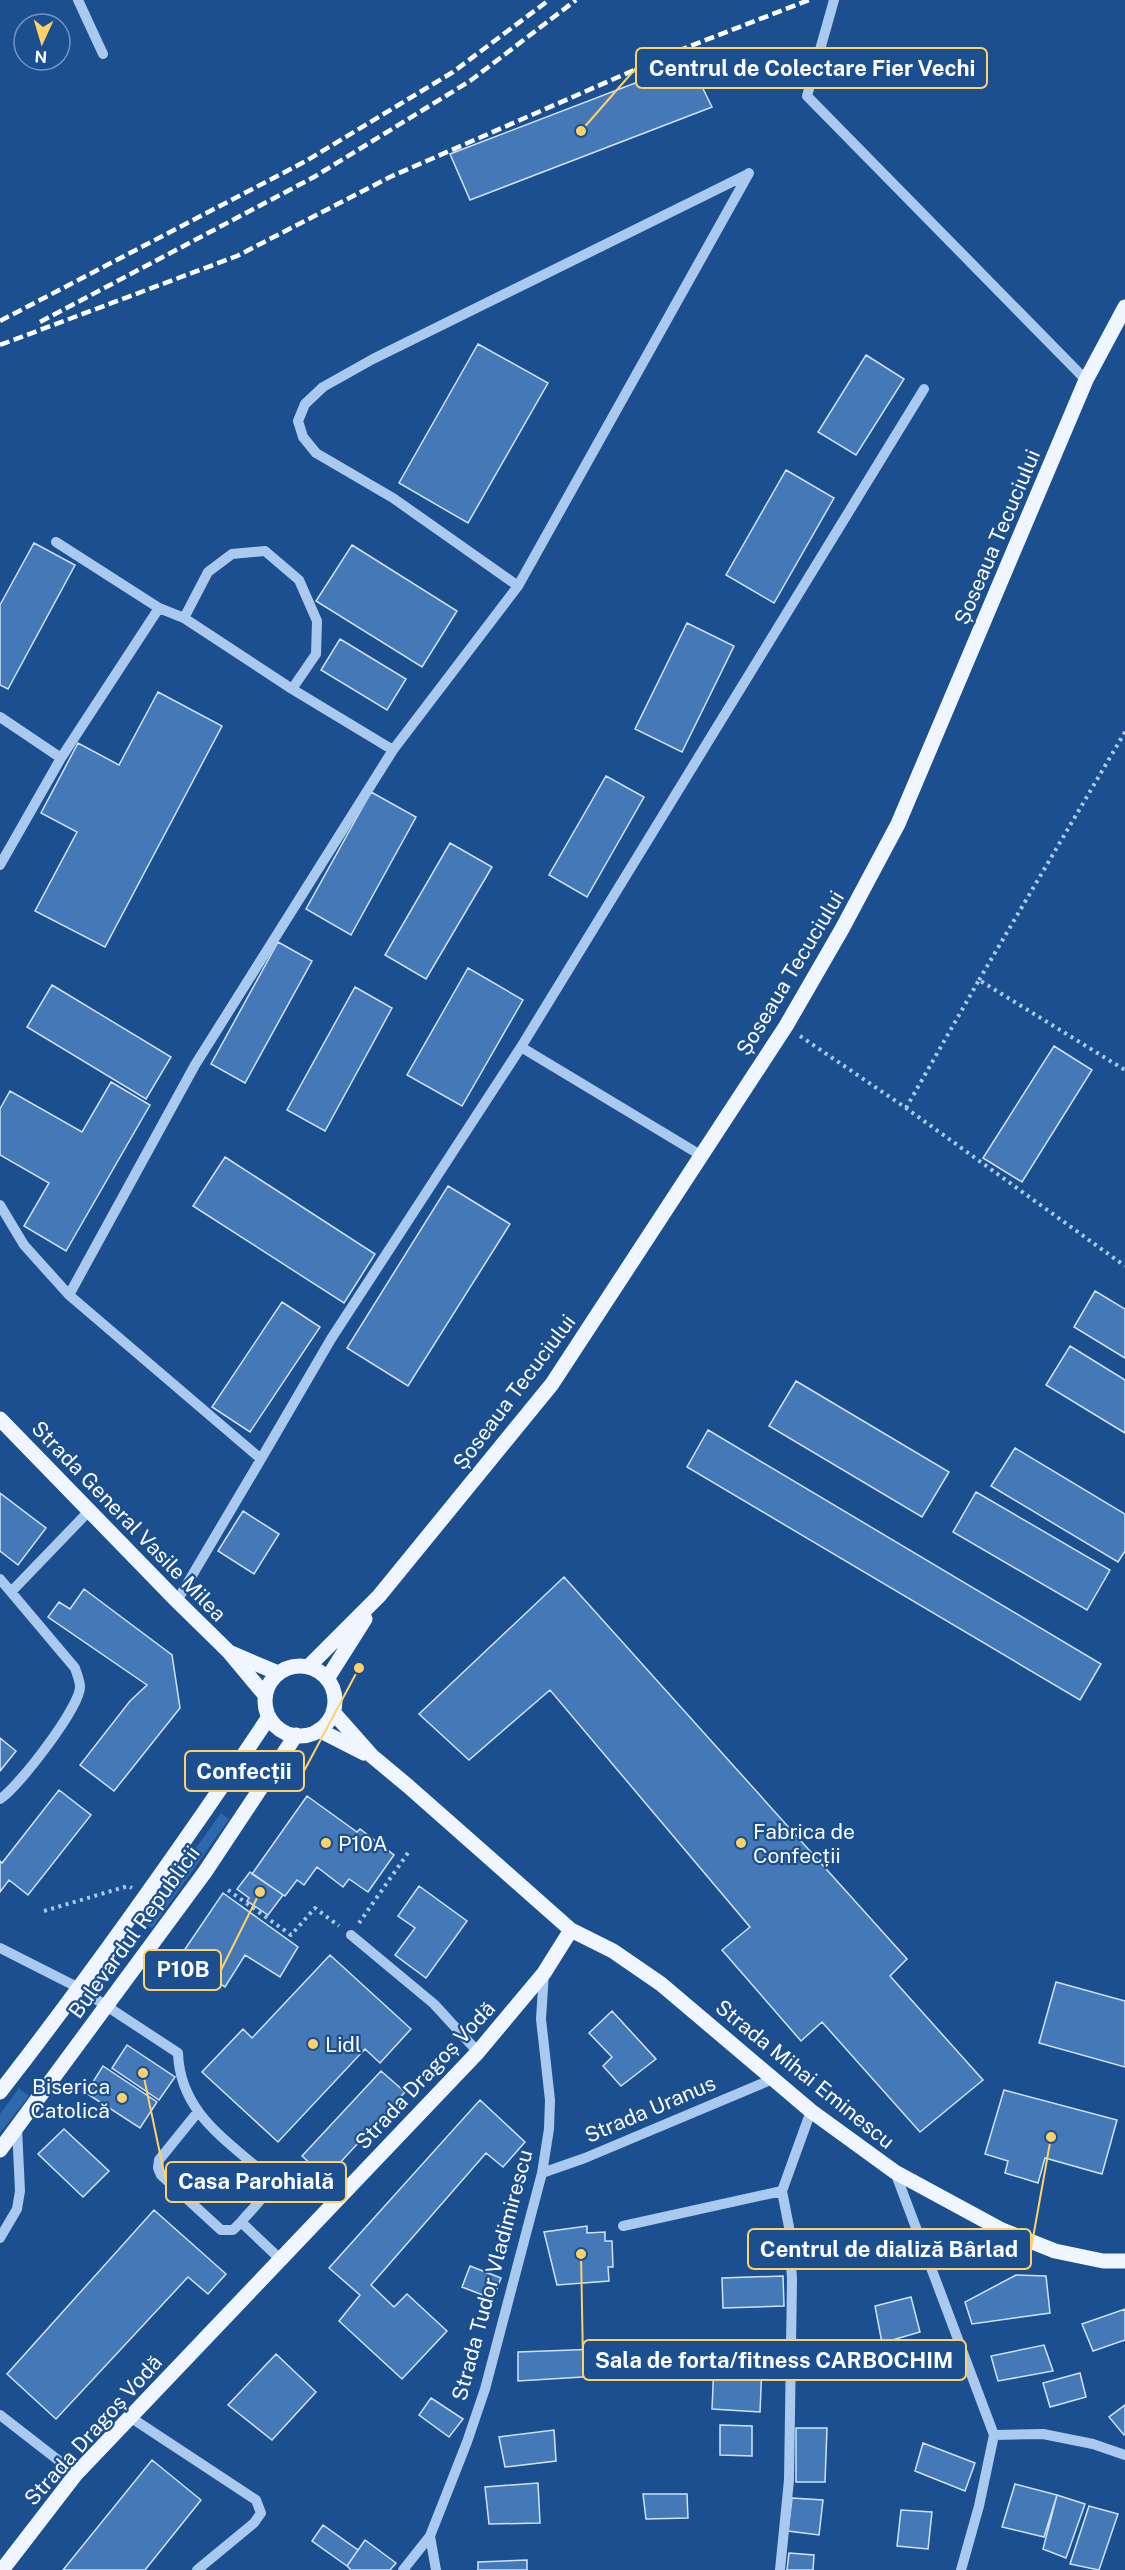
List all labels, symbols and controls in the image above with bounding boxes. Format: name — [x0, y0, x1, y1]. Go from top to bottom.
north arrow — [12, 12, 72, 72]
text: N — [34, 47, 48, 66]
callout: Centrul de Colectare Fier Vechi — [636, 48, 987, 88]
text: Centrul de Colectare Fier Vechi — [649, 55, 975, 81]
street label: Șoseaua Tecuciului — [949, 446, 1045, 628]
street label: Șoseaua Tecuciului — [731, 886, 849, 1060]
street label: Șoseaua Tecuciului — [448, 1310, 580, 1474]
street label: Strada General Vasile Milea — [27, 1416, 231, 1626]
callout: Confecții — [185, 1751, 304, 1791]
text: Confecții — [196, 1758, 292, 1784]
place label: Fabrica de Confecții — [753, 1819, 855, 1868]
place label: P10A — [338, 1831, 388, 1856]
marker: P10A — [319, 1836, 333, 1850]
marker: Fabrica de Confecții — [734, 1836, 748, 1850]
street label: Bulevardul Republicii — [63, 1841, 205, 2023]
callout: P10B — [144, 1950, 221, 1990]
text: P10B — [156, 1956, 210, 1982]
street label: Strada Mihai Eminescu — [711, 1994, 899, 2154]
street label: Strada Dragoș Vodă — [350, 1996, 500, 2154]
place label: Lidl — [325, 2032, 361, 2057]
marker: Lidl — [306, 2037, 320, 2051]
street label: Strada Uranus — [581, 2070, 719, 2148]
place label: Biserica Catolică — [30, 2074, 110, 2123]
marker: Biserica Catolică — [115, 2091, 129, 2105]
street label: Strada Tudor Vladimirescu — [446, 2147, 538, 2403]
callout: Casa Parohială — [166, 2162, 346, 2202]
text: Casa Parohială — [178, 2168, 334, 2194]
callout: Centrul de dializă Bârlad — [748, 2229, 1031, 2269]
text: Centrul de dializă Bârlad — [760, 2236, 1018, 2262]
callout: Sala de forta/fitness CARBOCHIM — [583, 2340, 966, 2380]
text: Sala de forta/fitness CARBOCHIM — [595, 2347, 953, 2373]
street label: Strada Dragoș Vodă — [19, 2350, 167, 2510]

